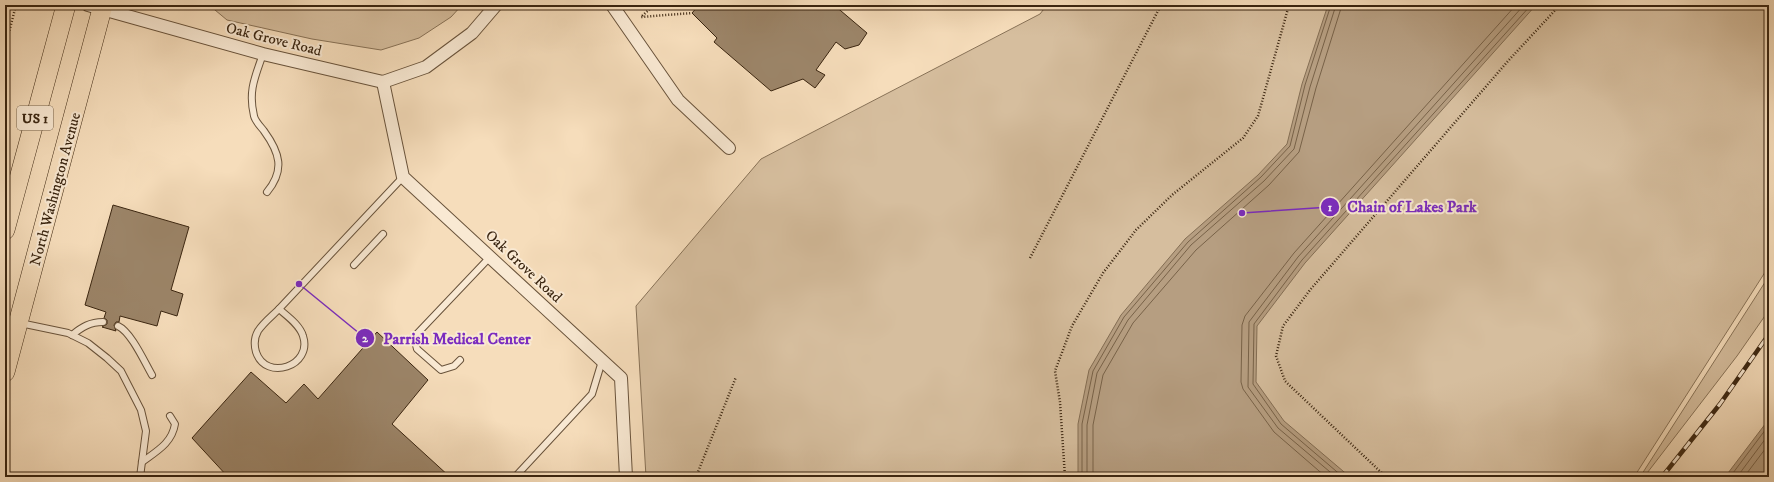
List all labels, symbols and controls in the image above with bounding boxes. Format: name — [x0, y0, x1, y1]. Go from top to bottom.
street label: Oak Grove Road — [224, 18, 324, 61]
road number: US 1 — [17, 106, 53, 130]
street label: North Washington Avenue — [26, 110, 85, 268]
callout: Chain of Lakes Park — [1320, 193, 1485, 221]
text: Chain of Lakes Park — [1347, 197, 1478, 217]
text: 1 — [1328, 200, 1333, 215]
street label: Oak Grove Road — [481, 226, 566, 307]
callout: Parrish Medical Center — [355, 324, 539, 352]
text: Parrish Medical Center — [383, 329, 532, 349]
text: 2 — [362, 331, 369, 346]

